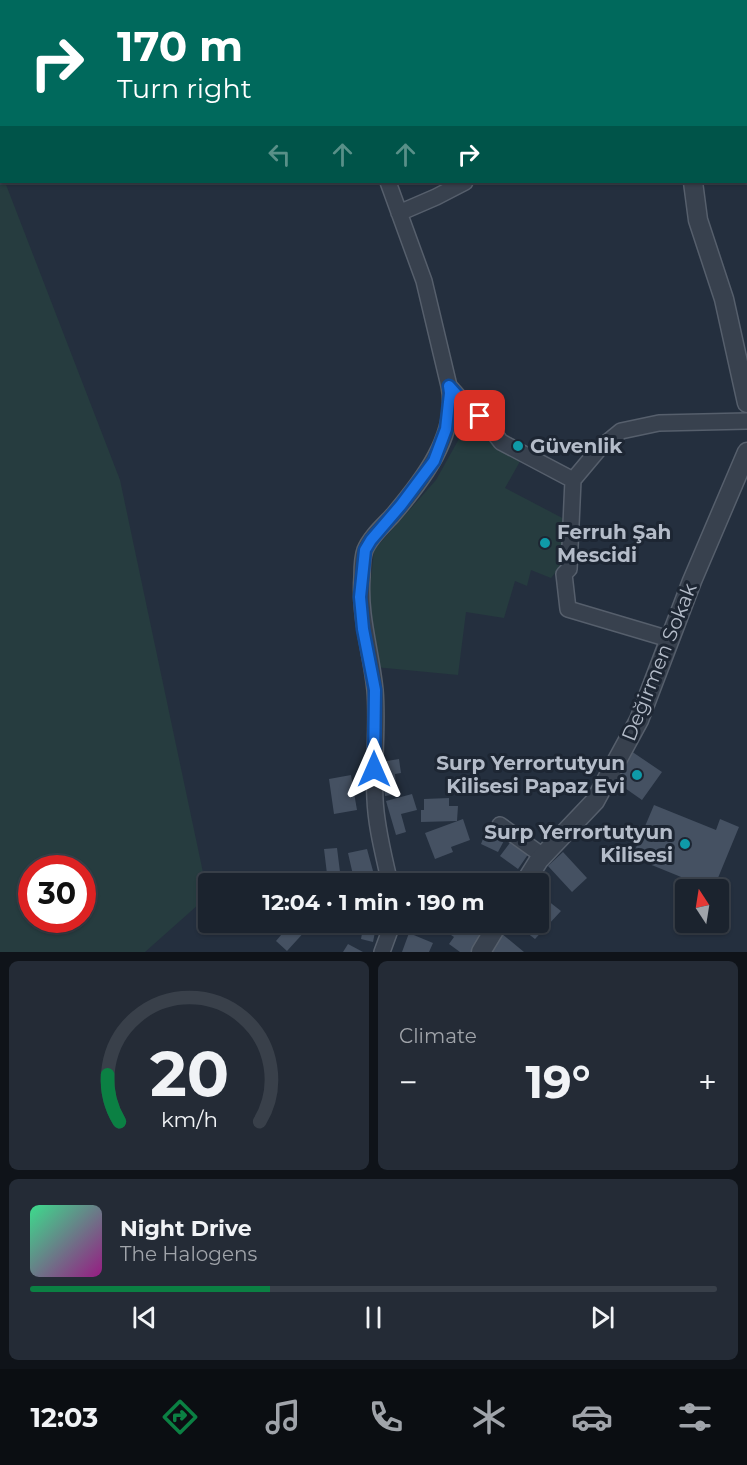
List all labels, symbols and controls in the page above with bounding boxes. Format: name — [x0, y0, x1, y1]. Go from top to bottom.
text: 170 m — [117, 20, 243, 72]
icon: right — [18, 24, 96, 102]
text: Turn right — [117, 72, 252, 105]
icon: left — [263, 138, 296, 171]
icon: ahead — [326, 138, 359, 171]
icon: ahead — [389, 138, 422, 171]
icon: right — [452, 138, 485, 171]
pin — [454, 390, 505, 441]
icon: arrive — [463, 399, 496, 432]
place label: Güvenlik — [530, 434, 623, 458]
marker: Güvenlik — [511, 439, 525, 453]
place label: Ferruh Şah Mescidi — [557, 520, 671, 567]
marker: Ferruh Şah Mescidi — [538, 536, 552, 550]
street label: Değirmen Sokak — [616, 580, 702, 744]
position arrow — [342, 737, 406, 801]
place label: Surp Yerrortutyun Kilisesi Papaz Evi — [436, 751, 625, 798]
marker: Surp Yerrortutyun Kilisesi Papaz Evi — [630, 768, 644, 782]
place label: Surp Yerrortutyun Kilisesi — [484, 820, 673, 867]
marker: Surp Yerrortutyun Kilisesi — [678, 837, 692, 851]
speed limit sign: 30 — [18, 855, 96, 933]
north arrow — [675, 879, 729, 933]
map controls — [675, 879, 729, 933]
text: 12:04 · 1 min · 190 m — [262, 889, 485, 916]
text: Climate — [399, 1024, 477, 1048]
text: 20 — [149, 1036, 229, 1112]
text: 19° — [525, 1054, 591, 1109]
text: − — [399, 1062, 418, 1102]
text: + — [698, 1062, 717, 1102]
text: km/h — [160, 1107, 218, 1133]
text: Night Drive — [120, 1215, 252, 1242]
text: The Halogens — [120, 1242, 257, 1266]
icon: previous — [128, 1301, 161, 1334]
icon: pause — [357, 1301, 390, 1334]
icon: next — [586, 1301, 619, 1334]
icon: directions — [159, 1396, 201, 1438]
icon: music — [262, 1396, 304, 1438]
icon: phone — [365, 1396, 407, 1438]
icon: climate — [468, 1396, 510, 1438]
icon: car — [571, 1396, 613, 1438]
icon: filters — [674, 1396, 716, 1438]
text: 12:03 — [31, 1401, 98, 1434]

